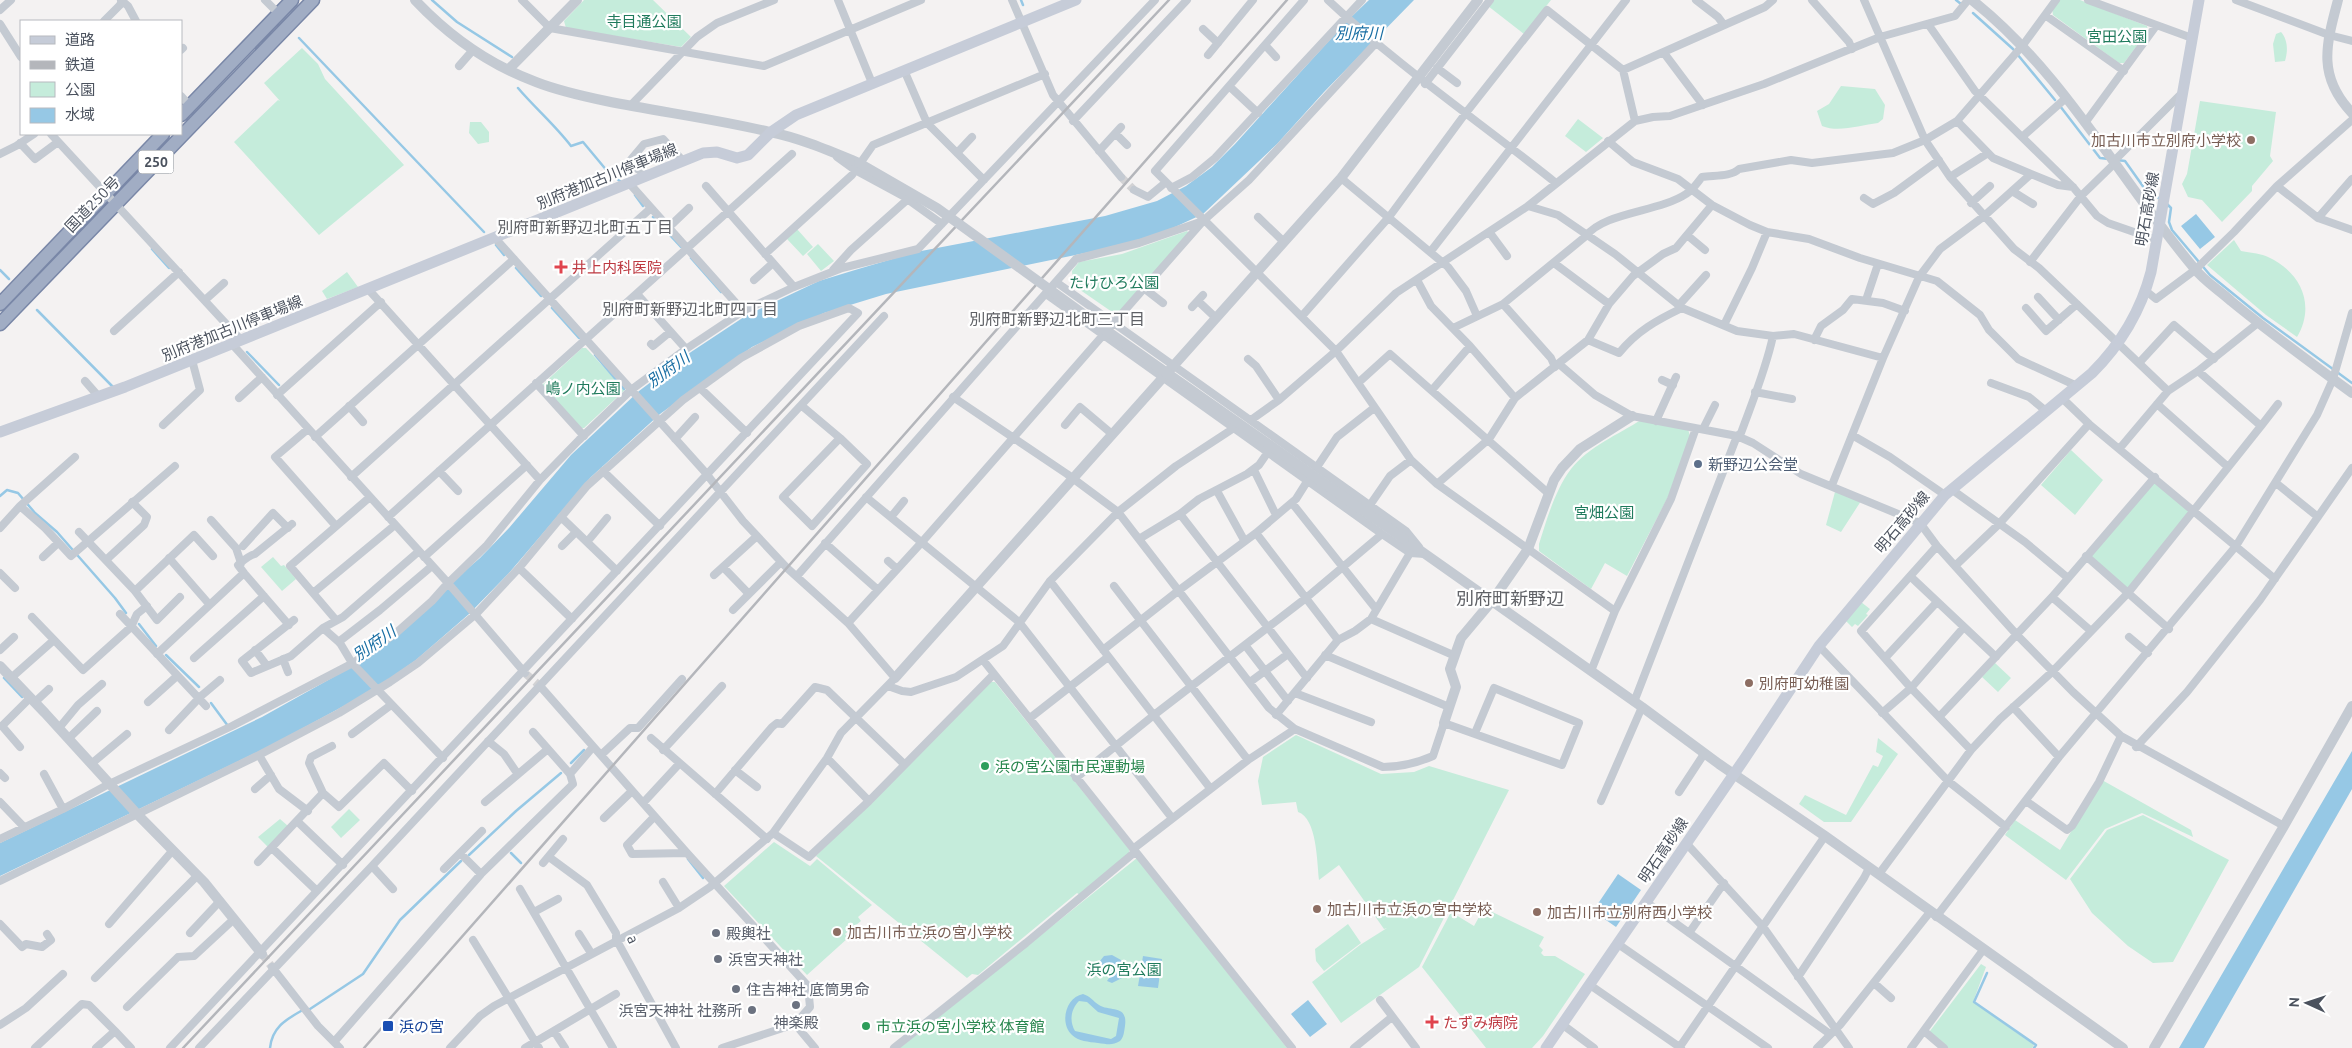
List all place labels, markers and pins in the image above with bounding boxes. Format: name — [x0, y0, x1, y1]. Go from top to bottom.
place label: 加古川市立別府小学校 — [2091, 132, 2241, 149]
marker: 加古川市立別府小学校 — [2245, 134, 2257, 146]
place label: 井上内科医院 — [572, 259, 662, 276]
marker: 井上内科医院 — [554, 260, 568, 274]
place label: 新野辺公会堂 — [1708, 456, 1798, 473]
marker: 新野辺公会堂 — [1692, 458, 1704, 470]
place label: 別府町幼稚園 — [1759, 675, 1849, 692]
marker: 別府町幼稚園 — [1743, 677, 1755, 689]
place label: 浜の宮公園市民運動場 — [995, 758, 1145, 775]
marker: 浜の宮公園市民運動場 — [979, 760, 991, 772]
place label: 加古川市立浜の宮中学校 — [1327, 901, 1492, 918]
marker: 加古川市立浜の宮中学校 — [1311, 903, 1323, 915]
place label: 加古川市立別府西小学校 — [1547, 904, 1712, 921]
marker: 加古川市立別府西小学校 — [1531, 906, 1543, 918]
place label: 加古川市立浜の宮小学校 — [847, 924, 1012, 941]
place label: 殿輿社 — [726, 925, 771, 942]
marker: 加古川市立浜の宮小学校 — [831, 926, 843, 938]
marker: 殿輿社 — [710, 927, 722, 939]
place label: 浜宮天神社 — [728, 951, 803, 968]
marker: 浜宮天神社 — [712, 953, 724, 965]
place label: 住吉神社 底筒男命 — [746, 981, 869, 998]
marker: 住吉神社 底筒男命 — [730, 983, 742, 995]
marker: 神楽殿 — [790, 999, 802, 1011]
place label: 浜宮天神社 社務所 — [619, 1002, 742, 1019]
marker: 浜宮天神社 社務所 — [746, 1004, 758, 1016]
place label: 神楽殿 — [773, 1014, 819, 1031]
place label: たずみ病院 — [1443, 1014, 1518, 1031]
marker: たずみ病院 — [1425, 1015, 1439, 1029]
place label: 浜の宮 — [399, 1018, 444, 1035]
place label: 市立浜の宮小学校 体育館 — [876, 1018, 1044, 1035]
marker: 浜の宮 — [381, 1019, 395, 1033]
marker: 市立浜の宮小学校 体育館 — [860, 1020, 872, 1032]

